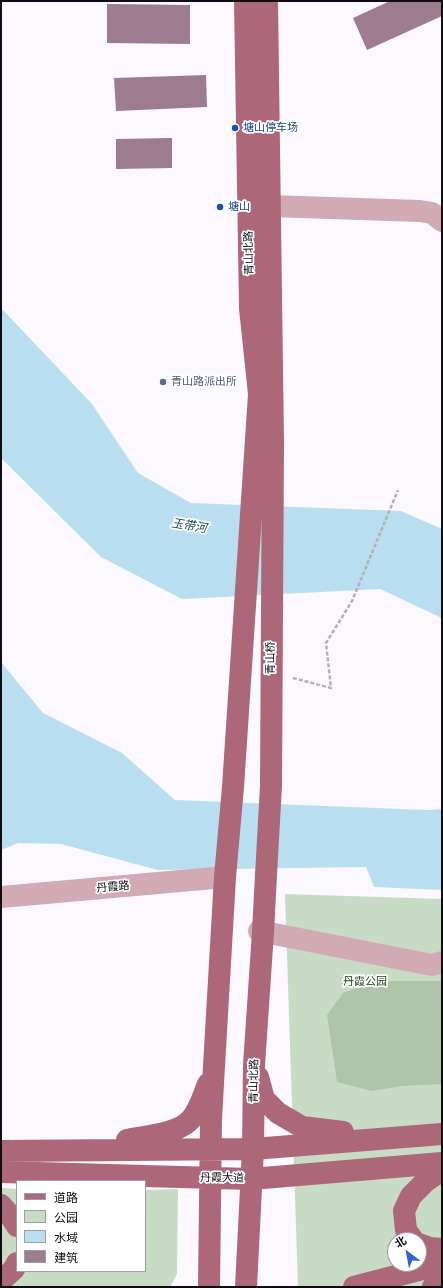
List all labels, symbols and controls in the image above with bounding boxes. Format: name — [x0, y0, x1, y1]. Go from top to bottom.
place label: 塘山停车场 — [243, 121, 298, 135]
marker: 塘山停车场 — [230, 123, 240, 133]
place label: 塘山 — [228, 200, 250, 214]
marker: 塘山 — [215, 202, 225, 212]
street label: 青山北路 — [242, 231, 256, 275]
place label: 青山路派出所 — [171, 375, 237, 389]
marker: 青山路派出所 — [158, 377, 168, 387]
water label: 玉带河 — [170, 516, 208, 536]
street label: 青山桥 — [264, 642, 278, 674]
street label: 丹霞路 — [96, 879, 130, 895]
park label: 丹霞公园 — [343, 975, 387, 989]
street label: 青山北路 — [247, 1059, 261, 1103]
street label: 丹霞大道 — [200, 1171, 244, 1185]
legend — [16, 1180, 146, 1272]
text: 道路 — [54, 1192, 78, 1204]
text: 公园 — [54, 1212, 78, 1224]
text: 水域 — [54, 1232, 78, 1244]
north arrow — [387, 1232, 427, 1272]
text: 北 — [393, 1235, 408, 1250]
text: 建筑 — [54, 1252, 78, 1264]

